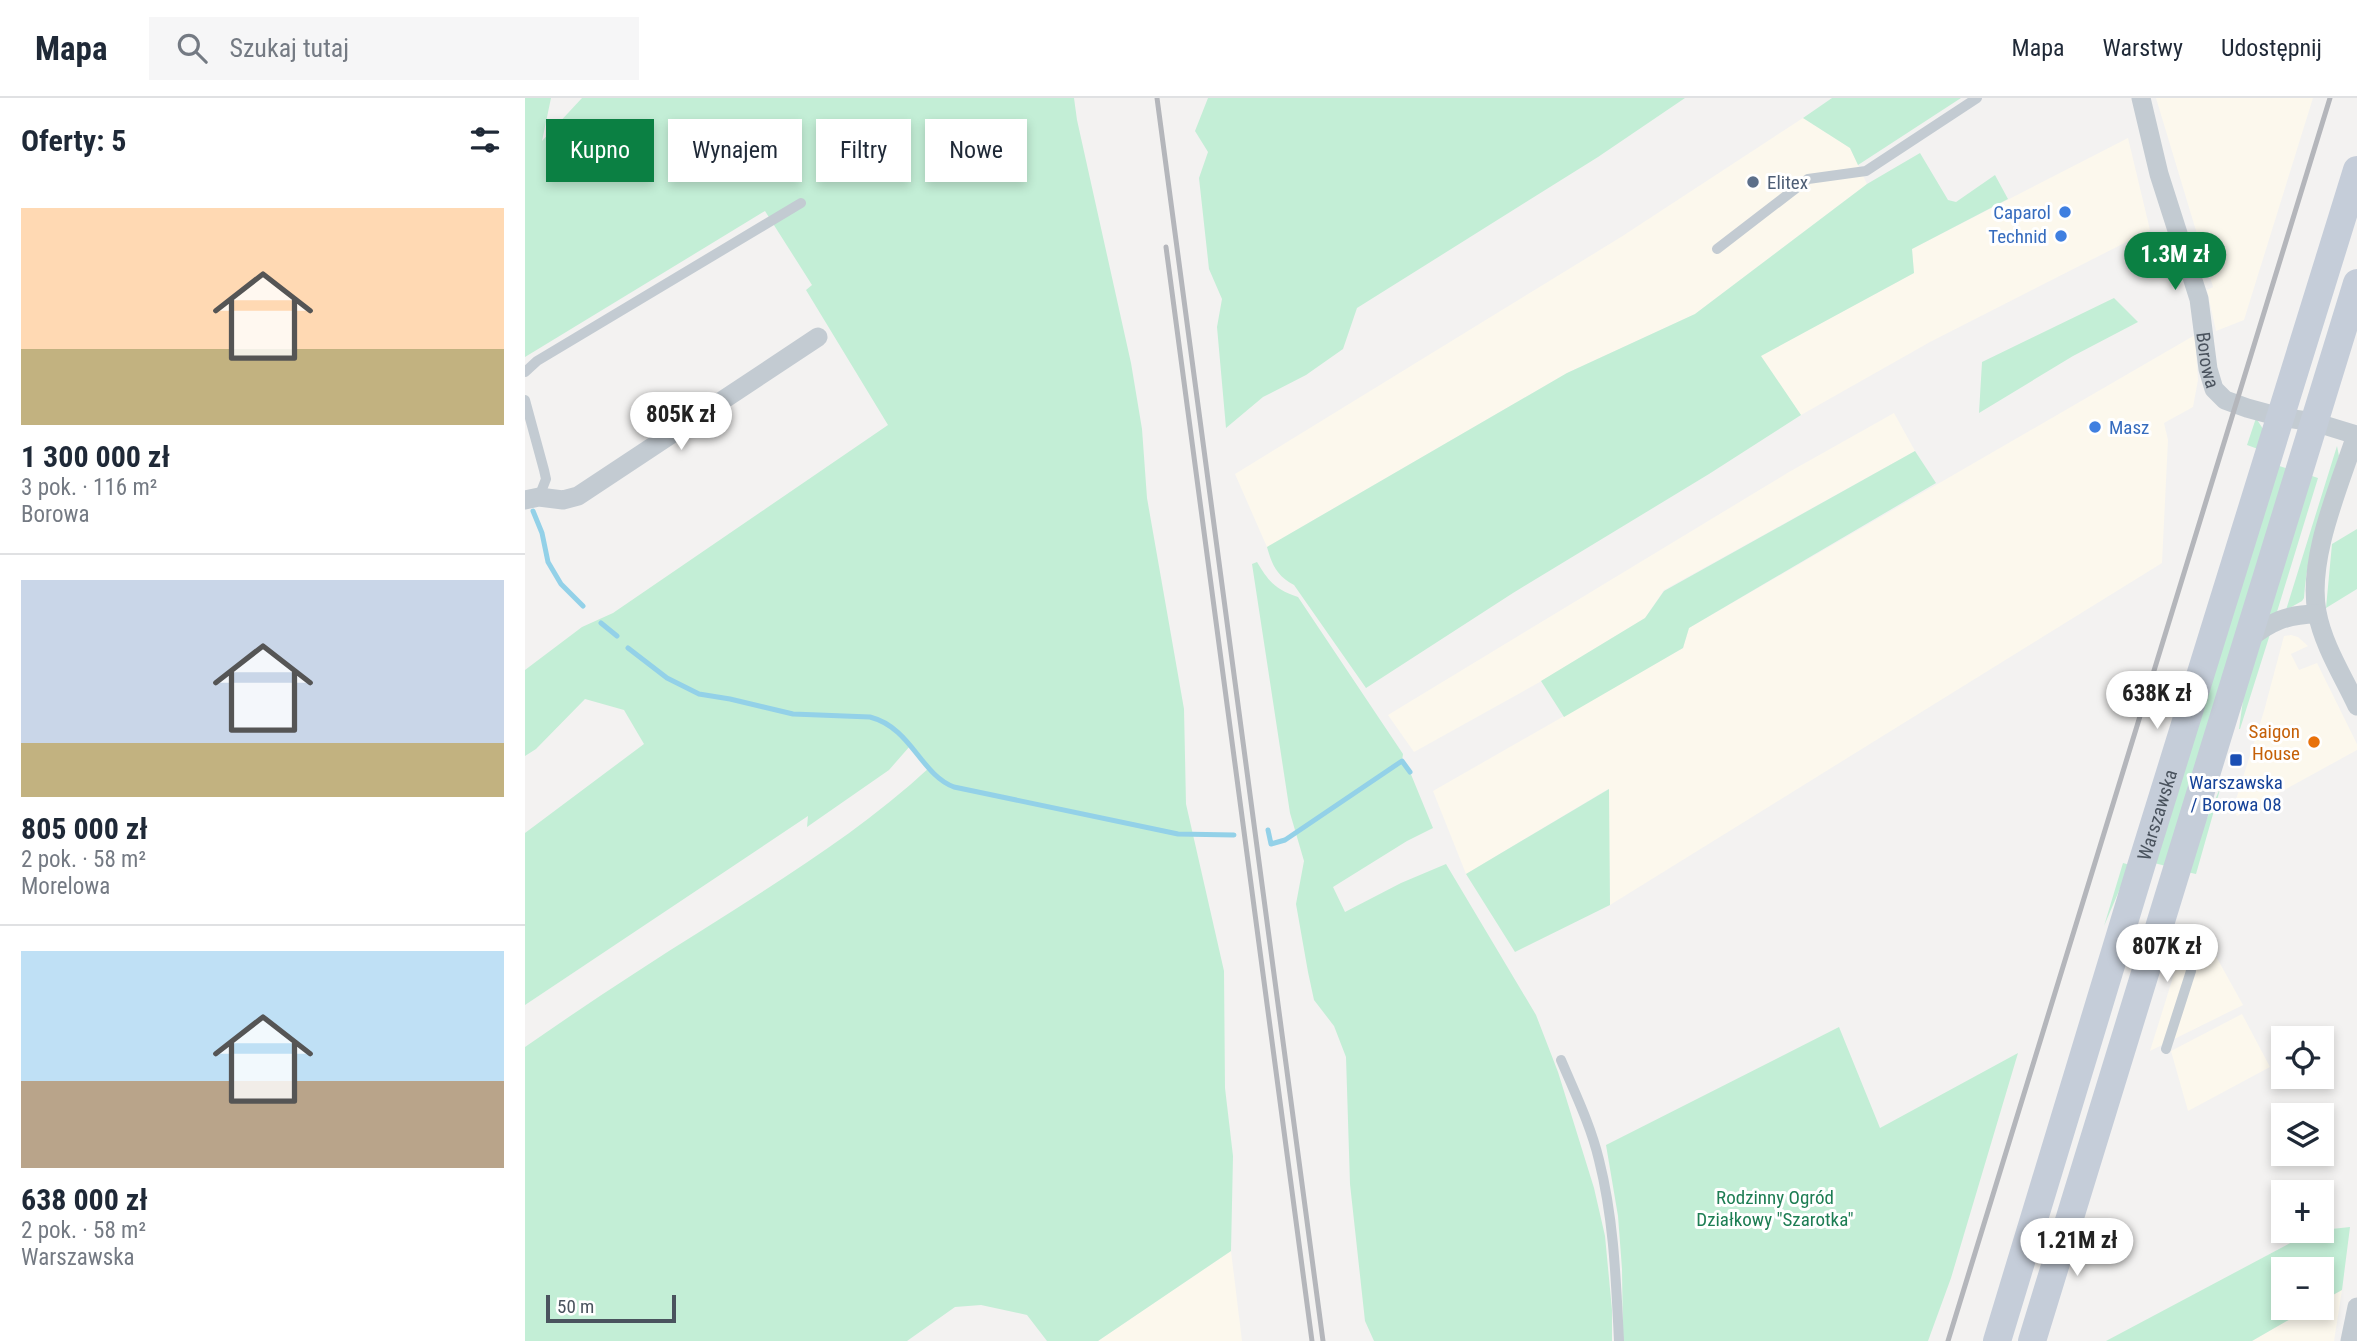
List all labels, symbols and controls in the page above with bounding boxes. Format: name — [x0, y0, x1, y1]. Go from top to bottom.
search box — [149, 17, 639, 80]
text: Mapa — [35, 29, 107, 68]
icon: search — [173, 29, 211, 67]
text: Szukaj tutaj — [229, 33, 349, 63]
text: Mapa — [2012, 34, 2065, 62]
text: Warstwy — [2103, 34, 2183, 62]
text: Udostępnij — [2221, 34, 2322, 62]
chip: Kupno — [546, 119, 654, 182]
chip: Wynajem — [668, 119, 802, 182]
chip: Filtry — [816, 119, 911, 182]
chip: Nowe — [925, 119, 1027, 182]
icon: filters — [466, 121, 504, 159]
text: Oferty: 5 — [21, 123, 126, 158]
place label: Elitex — [1767, 171, 1808, 194]
marker: Elitex — [1745, 174, 1761, 190]
place label: Caparol — [1993, 201, 2051, 224]
marker: Caparol — [2057, 204, 2073, 220]
place label: Technid — [1988, 225, 2047, 248]
marker: Technid — [2053, 228, 2069, 244]
pin: 1.3M zł — [2110, 232, 2240, 292]
text: 1.3M zł — [2140, 241, 2210, 268]
icon: home — [200, 253, 326, 379]
street label: Borowa — [2191, 331, 2224, 391]
pin: 805K zł — [616, 392, 746, 452]
text: 805K zł — [646, 401, 716, 428]
place label: Masz — [2109, 416, 2149, 439]
marker: Masz — [2087, 419, 2103, 435]
text: 1 300 000 zł — [21, 439, 170, 474]
text: 3 pok. · 116 m² — [21, 474, 157, 501]
text: Borowa — [21, 501, 89, 528]
icon: home — [200, 625, 326, 751]
pin: 638K zł — [2092, 672, 2222, 731]
text: 638K zł — [2122, 680, 2192, 707]
place label: Saigon House — [2249, 720, 2300, 765]
marker: Saigon House — [2306, 734, 2322, 750]
marker: Warszawska / Borowa 08 — [2228, 752, 2244, 768]
street label: Warszawska — [2133, 767, 2182, 863]
place label: Warszawska / Borowa 08 — [2189, 771, 2283, 816]
text: 805 000 zł — [21, 811, 148, 846]
text: 2 pok. · 58 m² — [21, 846, 146, 873]
text: Morelowa — [21, 873, 110, 900]
pin: 807K zł — [2102, 924, 2232, 984]
text: 807K zł — [2132, 933, 2202, 960]
icon: home — [200, 996, 326, 1122]
map controls — [2271, 1026, 2334, 1320]
button: locate — [2271, 1026, 2334, 1089]
button: layers — [2271, 1103, 2334, 1166]
button: + — [2271, 1180, 2334, 1243]
text: 638 000 zł — [21, 1182, 148, 1217]
park label: Rodzinny Ogród Działkowy "Szarotka" — [1696, 1186, 1854, 1231]
text: 2 pok. · 58 m² — [21, 1217, 146, 1244]
pin: 1.21M zł — [2005, 1218, 2149, 1278]
text: 1.21M zł — [2036, 1227, 2118, 1254]
text: Warszawska — [21, 1244, 135, 1271]
button: − — [2271, 1257, 2334, 1320]
scale bar — [546, 1292, 675, 1324]
text: 50 m — [557, 1295, 594, 1318]

